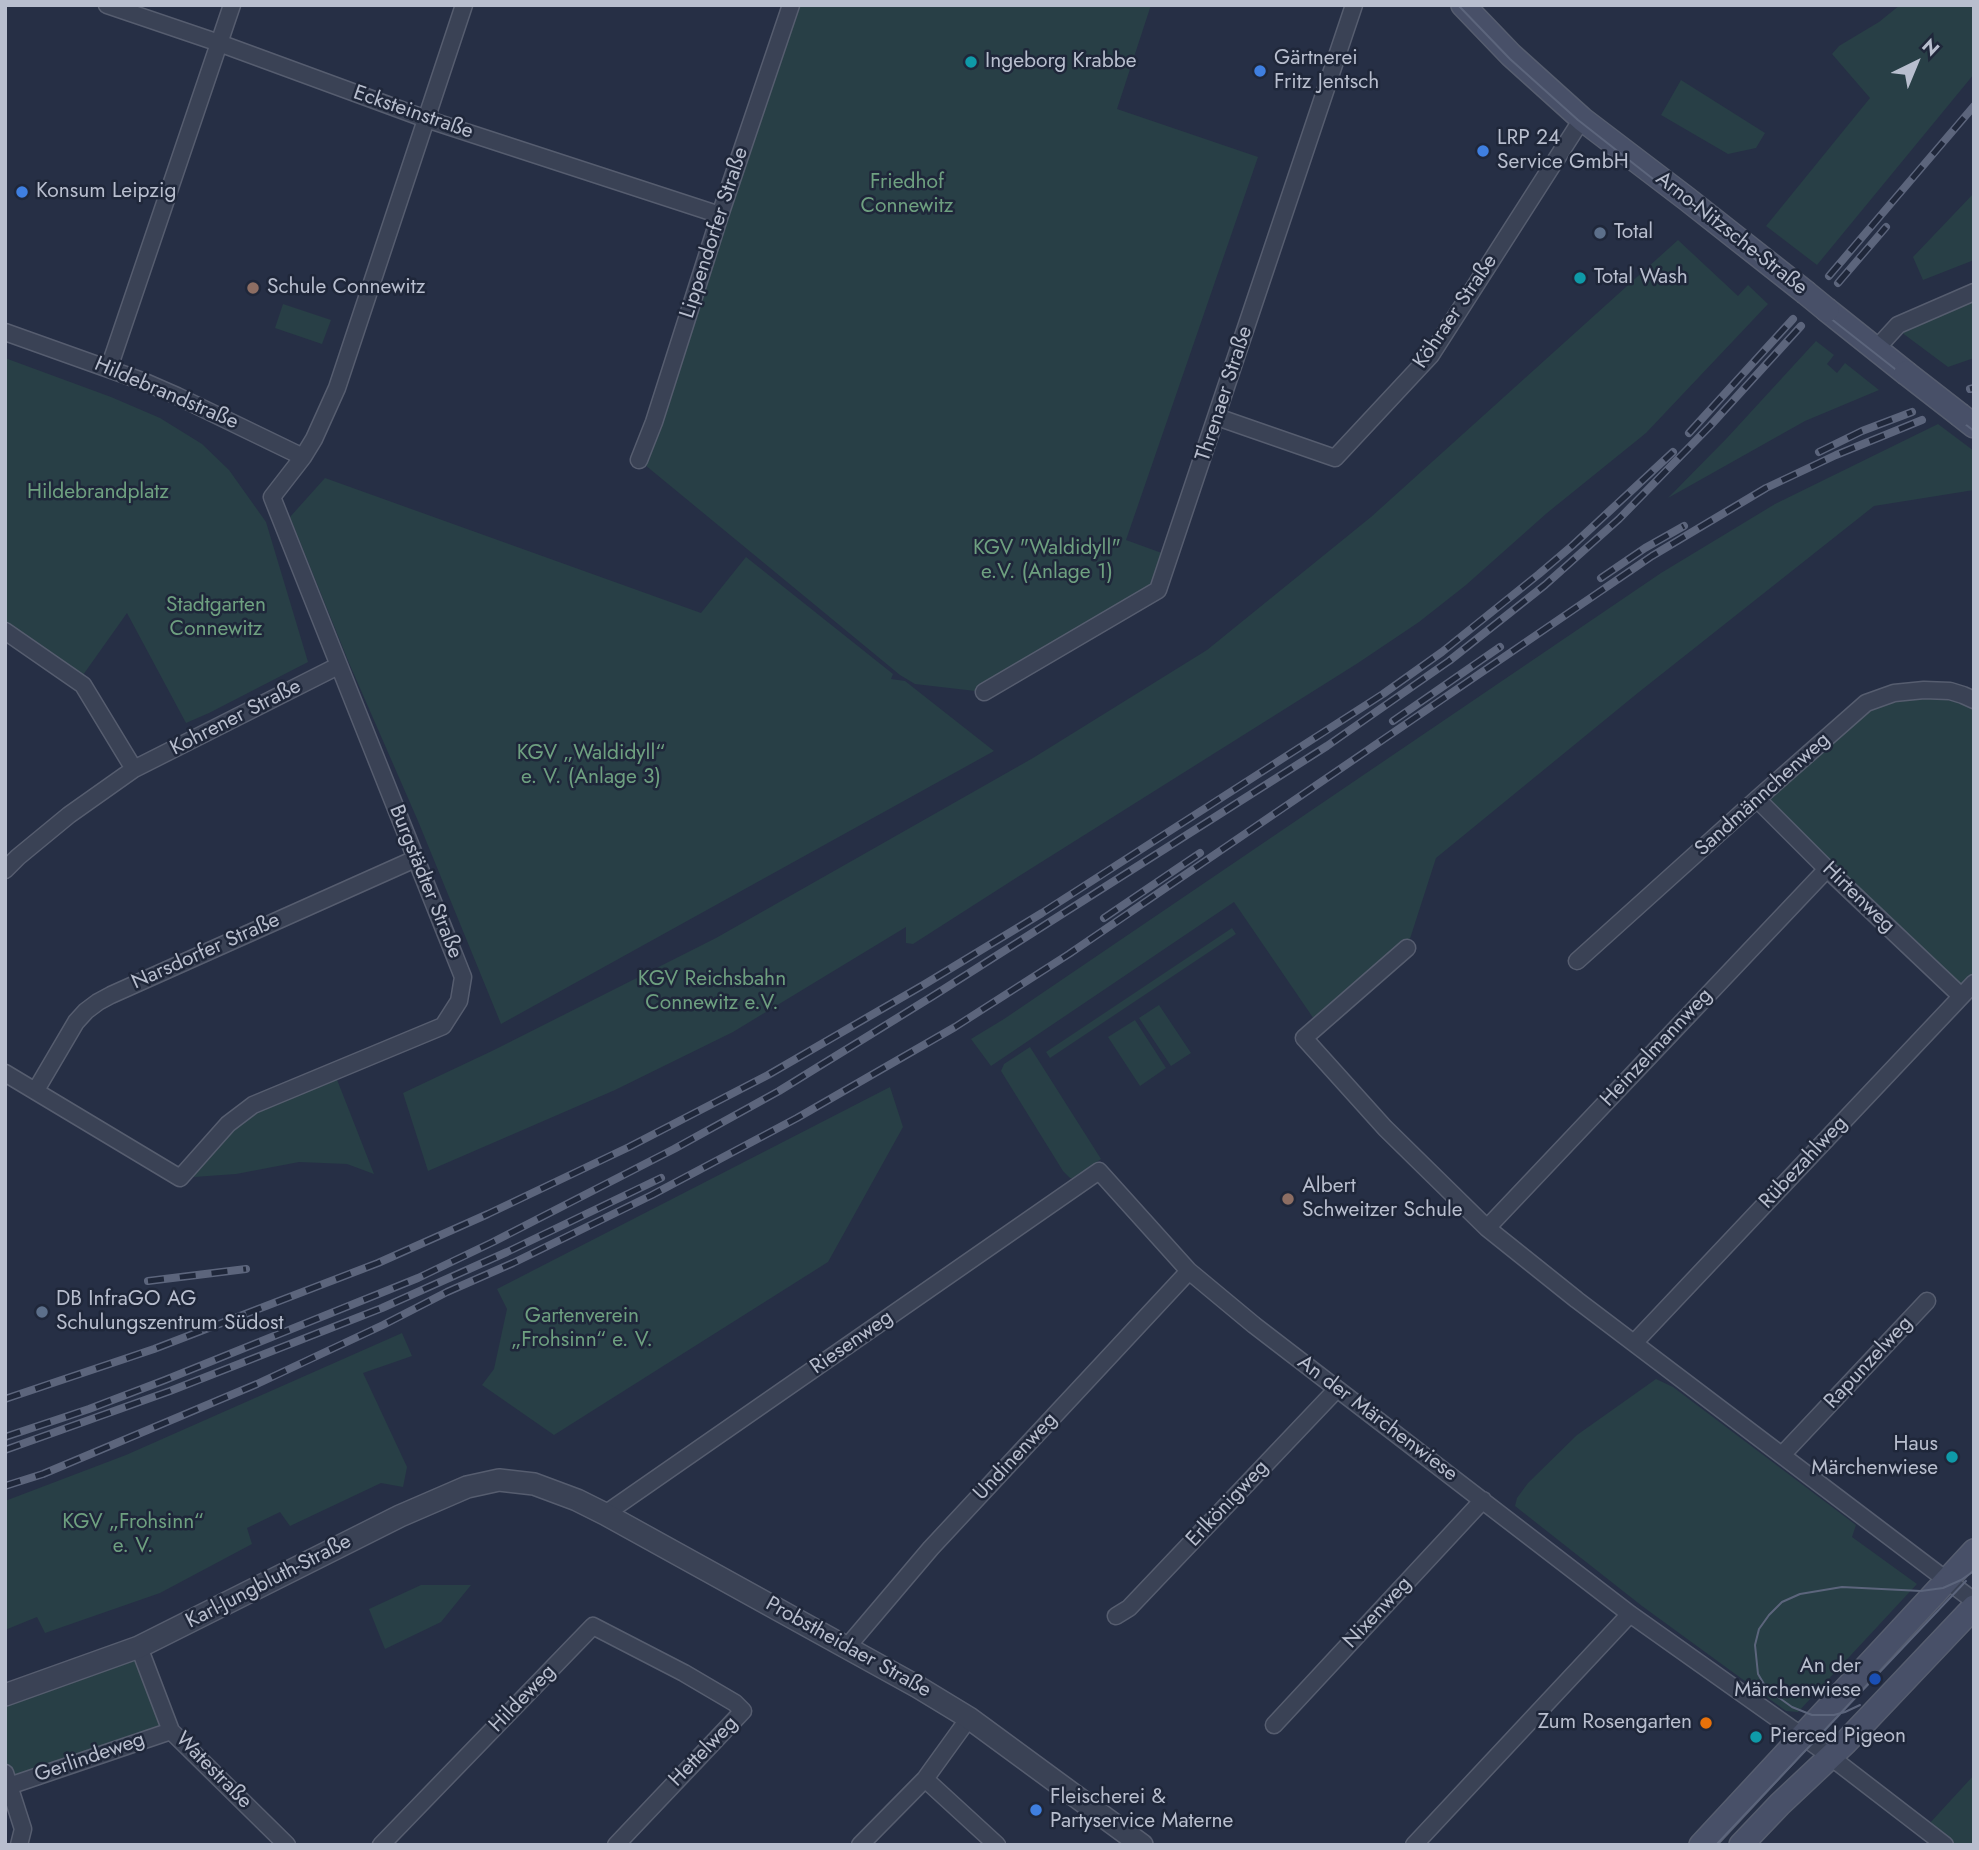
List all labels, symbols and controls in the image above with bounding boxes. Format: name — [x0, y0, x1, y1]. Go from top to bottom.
north arrow — [1881, 28, 1951, 98]
text: N — [1916, 32, 1945, 62]
place label: Gärtnerei Fritz Jentsch — [1274, 46, 1379, 96]
place label: Ingeborg Krabbe — [985, 49, 1136, 75]
marker: Ingeborg Krabbe — [963, 54, 979, 70]
marker: Gärtnerei Fritz Jentsch — [1252, 63, 1268, 79]
street label: Ecksteinstraße — [350, 81, 476, 145]
place label: LRP 24 Service GmbH — [1497, 126, 1629, 176]
marker: LRP 24 Service GmbH — [1475, 143, 1491, 159]
street label: Lippendorfer Straße — [675, 144, 755, 322]
street label: Arno-Nitzsche-Straße — [1650, 167, 1812, 301]
park label: Friedhof Connewitz — [861, 170, 953, 220]
place label: Konsum Leipzig — [36, 179, 176, 205]
marker: Konsum Leipzig — [14, 184, 30, 200]
place label: Total — [1614, 220, 1653, 246]
marker: Total — [1592, 225, 1608, 241]
street label: Köhraer Straße — [1409, 250, 1503, 374]
place label: Total Wash — [1594, 265, 1688, 291]
marker: Total Wash — [1572, 270, 1588, 286]
place label: Schule Connewitz — [267, 275, 425, 301]
marker: Schule Connewitz — [245, 280, 261, 296]
street label: Threnaer Straße — [1191, 323, 1259, 465]
street label: Hildebrandstraße — [90, 352, 242, 436]
park label: Hildebrandplatz — [27, 480, 169, 506]
park label: KGV "Waldidyll" e.V. (Anlage 1) — [973, 536, 1121, 586]
park label: Stadtgarten Connewitz — [166, 593, 266, 643]
street label: Kohrener Straße — [166, 674, 306, 762]
street label: Sandmännchenweg — [1690, 728, 1836, 862]
park label: KGV „Waldidyll“ e. V. (Anlage 3) — [517, 741, 665, 791]
street label: Burgstädter Straße — [383, 802, 467, 962]
street label: Hirtenweg — [1816, 857, 1900, 939]
street label: Narsdorfer Straße — [128, 908, 284, 996]
park label: KGV Reichsbahn Connewitz e.V. — [638, 967, 786, 1017]
street label: Heinzelmannweg — [1596, 984, 1718, 1112]
street label: Rübezahlweg — [1755, 1111, 1853, 1215]
place label: Albert Schweitzer Schule — [1302, 1174, 1463, 1224]
marker: Albert Schweitzer Schule — [1280, 1191, 1296, 1207]
place label: DB InfraGO AG Schulungszentrum Südost — [56, 1287, 284, 1337]
marker: DB InfraGO AG Schulungszentrum Südost — [34, 1304, 50, 1320]
park label: Gartenverein „Frohsinn“ e. V. — [511, 1304, 653, 1354]
street label: Riesenweg — [806, 1305, 898, 1381]
street label: Rapunzelweg — [1820, 1311, 1918, 1415]
street label: An der Märchenwiese — [1292, 1351, 1462, 1487]
street label: Undinenweg — [969, 1408, 1063, 1506]
place label: Haus Märchenwiese — [1811, 1432, 1938, 1482]
marker: Haus Märchenwiese — [1944, 1449, 1960, 1465]
street label: Erlkönigweg — [1182, 1455, 1274, 1553]
park label: KGV „Frohsinn“ e. V. — [62, 1510, 204, 1560]
street label: Karl-Jungbluth-Straße — [182, 1529, 356, 1635]
street label: Nixenweg — [1339, 1572, 1417, 1654]
street label: Probstheidaer Straße — [761, 1592, 935, 1704]
place label: An der Märchenwiese — [1734, 1654, 1861, 1704]
street label: Hildeweg — [485, 1660, 561, 1738]
marker: An der Märchenwiese — [1867, 1671, 1883, 1687]
place label: Zum Rosengarten — [1538, 1710, 1692, 1736]
street label: Hettelweg — [664, 1711, 744, 1793]
marker: Zum Rosengarten — [1698, 1715, 1714, 1731]
place label: Pierced Pigeon — [1770, 1724, 1906, 1750]
street label: Gerlindeweg — [32, 1727, 148, 1789]
street label: Watestraße — [169, 1727, 257, 1815]
marker: Pierced Pigeon — [1748, 1729, 1764, 1745]
place label: Fleischerei & Partyservice Materne — [1050, 1785, 1233, 1835]
marker: Fleischerei & Partyservice Materne — [1028, 1802, 1044, 1818]

